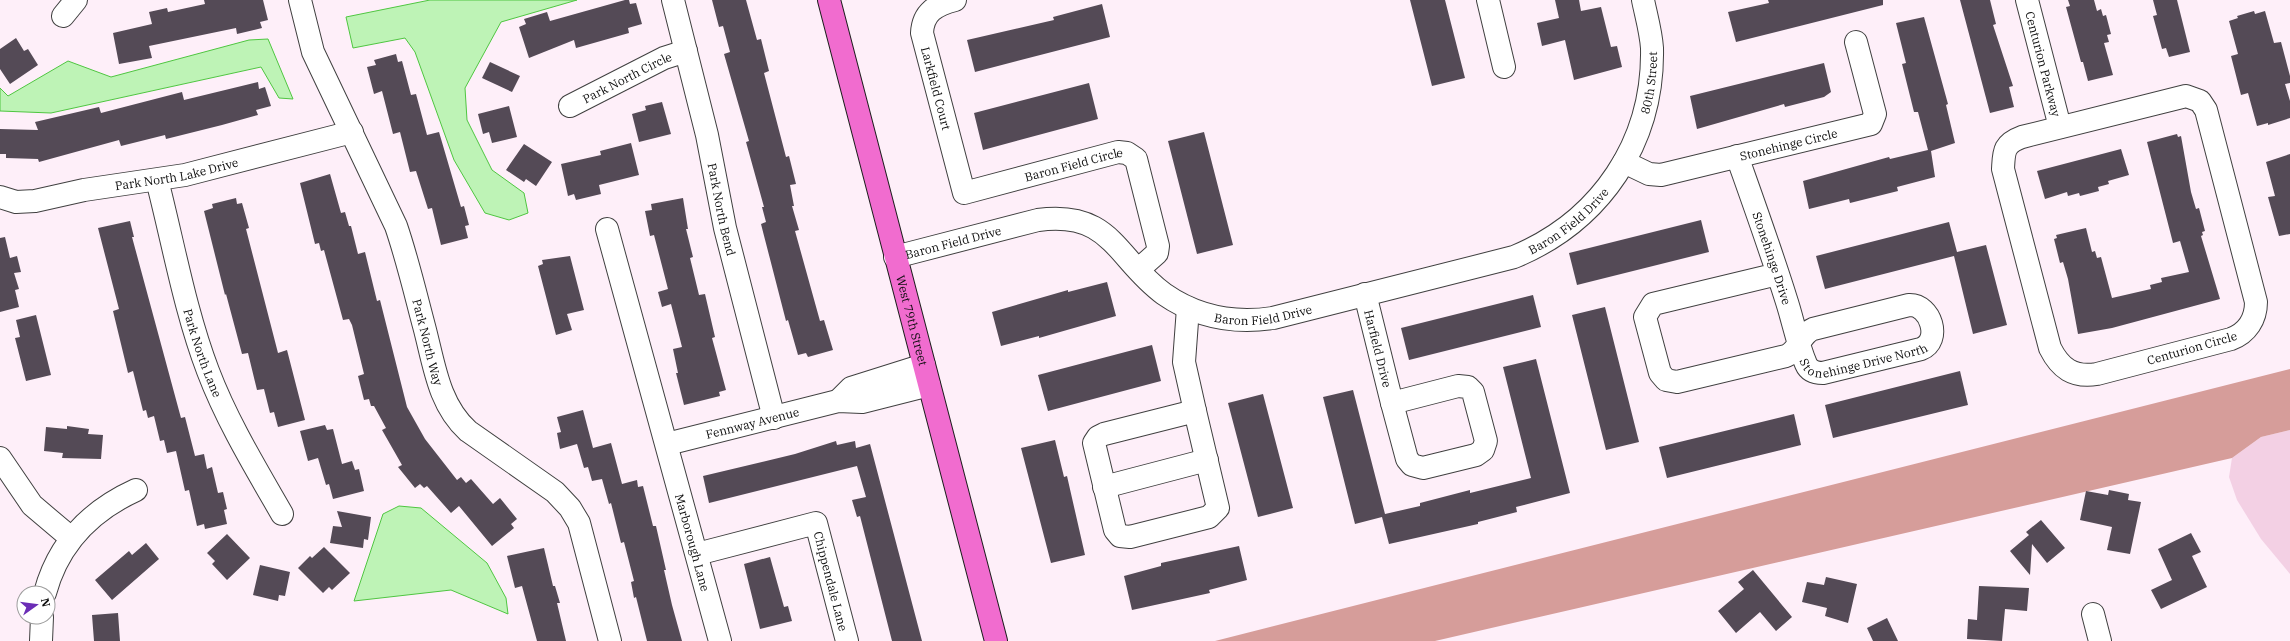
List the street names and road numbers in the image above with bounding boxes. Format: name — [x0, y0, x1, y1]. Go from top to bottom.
street label: Centurion Parkway — [2023, 10, 2065, 119]
street label: Larkfield Court — [918, 45, 955, 131]
street label: Park North Circle — [580, 49, 673, 106]
street label: 80th Street — [1637, 52, 1660, 115]
street label: Stonehinge Circle — [1738, 125, 1839, 163]
street label: Baron Field Circle — [1023, 144, 1124, 184]
street label: Park North Lake Drive — [114, 154, 240, 193]
street label: Park North Bend — [705, 162, 739, 257]
street label: Baron Field Drive — [1526, 184, 1611, 257]
street label: Stonehinge Drive — [1750, 210, 1795, 306]
street label: Baron Field Drive — [903, 222, 1003, 262]
street label: West 79th Street — [893, 273, 931, 367]
street label: Park North Way — [410, 297, 447, 388]
street label: Baron Field Drive — [1213, 301, 1313, 328]
street label: Park North Lane — [181, 307, 225, 400]
street label: Harfield Drive — [1362, 308, 1395, 389]
street label: Centurion Circle — [2145, 328, 2239, 368]
street label: Stonehinge Drive North — [1797, 339, 1931, 381]
street label: Fennway Avenue — [704, 404, 801, 441]
street label: Marborough Lane — [672, 492, 714, 593]
street label: Chippendale Lane — [811, 530, 852, 633]

